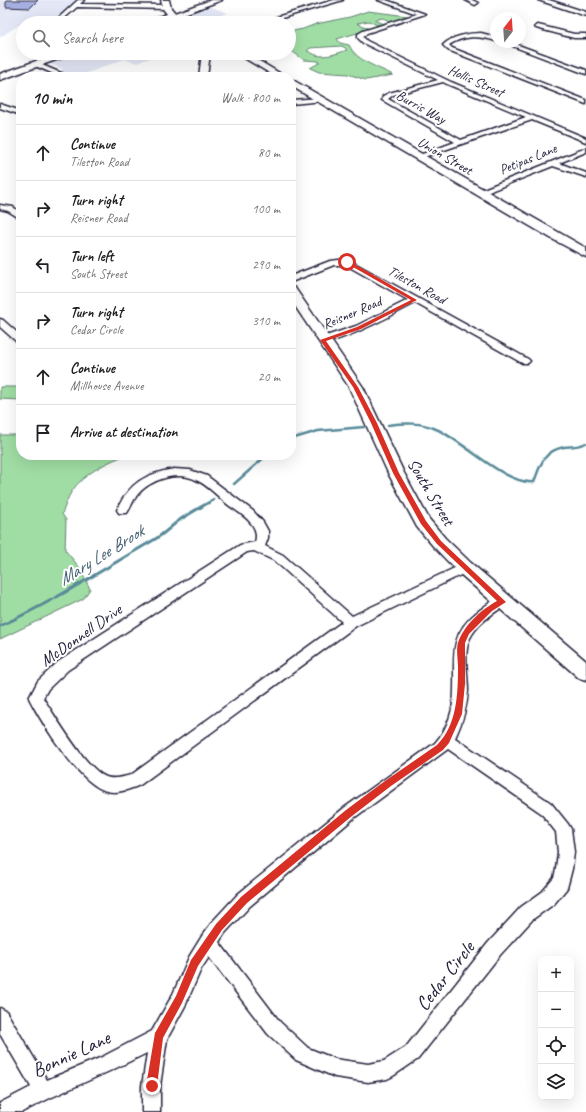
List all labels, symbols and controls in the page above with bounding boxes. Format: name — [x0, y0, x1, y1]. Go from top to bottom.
north arrow — [490, 12, 526, 48]
search box — [16, 16, 296, 60]
icon: search — [30, 27, 52, 49]
text: Search here — [62, 29, 123, 48]
street label: Hollis Street — [446, 61, 508, 102]
street label: Burris Way — [393, 86, 450, 128]
text: 10 min — [32, 88, 72, 109]
text: Walk · 800 m — [221, 90, 280, 106]
street label: Union Street — [415, 134, 477, 179]
text: Continue — [70, 135, 115, 154]
street label: Petipas Lane — [497, 139, 560, 178]
icon: ahead — [32, 142, 54, 164]
text: 80 m — [258, 145, 280, 161]
text: Tileston Road — [70, 154, 129, 170]
text: Turn right — [70, 191, 123, 210]
icon: right — [32, 198, 54, 220]
text: 100 m — [252, 201, 280, 217]
text: Reisner Road — [70, 210, 128, 226]
text: Turn left — [70, 247, 113, 266]
route start — [338, 253, 356, 271]
icon: left — [32, 254, 54, 276]
text: 290 m — [252, 257, 280, 273]
street label: Tileston Road — [385, 262, 451, 309]
text: South Street — [70, 266, 127, 282]
street label: Reisner Road — [320, 292, 386, 333]
text: Turn right — [70, 303, 123, 322]
icon: right — [32, 310, 54, 332]
text: 310 m — [252, 313, 280, 329]
text: Cedar Circle — [70, 322, 123, 338]
text: Continue — [70, 359, 115, 378]
icon: ahead — [32, 366, 54, 388]
text: 20 m — [258, 369, 280, 385]
text: Millhouse Avenue — [70, 378, 143, 394]
icon: arrive — [32, 422, 54, 444]
text: Arrive at destination — [70, 423, 177, 442]
street label: South Street — [403, 455, 460, 531]
water label: Mary Lee Brook — [54, 518, 151, 590]
street label: McDonnell Drive — [36, 598, 127, 671]
street label: Cedar Circle — [410, 935, 481, 1016]
map controls — [538, 956, 574, 1100]
button: + — [538, 956, 574, 992]
button: − — [538, 992, 574, 1028]
street label: Bonnie Lane — [28, 1024, 115, 1083]
button: locate — [538, 1028, 574, 1064]
button: layers — [538, 1064, 574, 1100]
route end — [143, 1077, 161, 1095]

